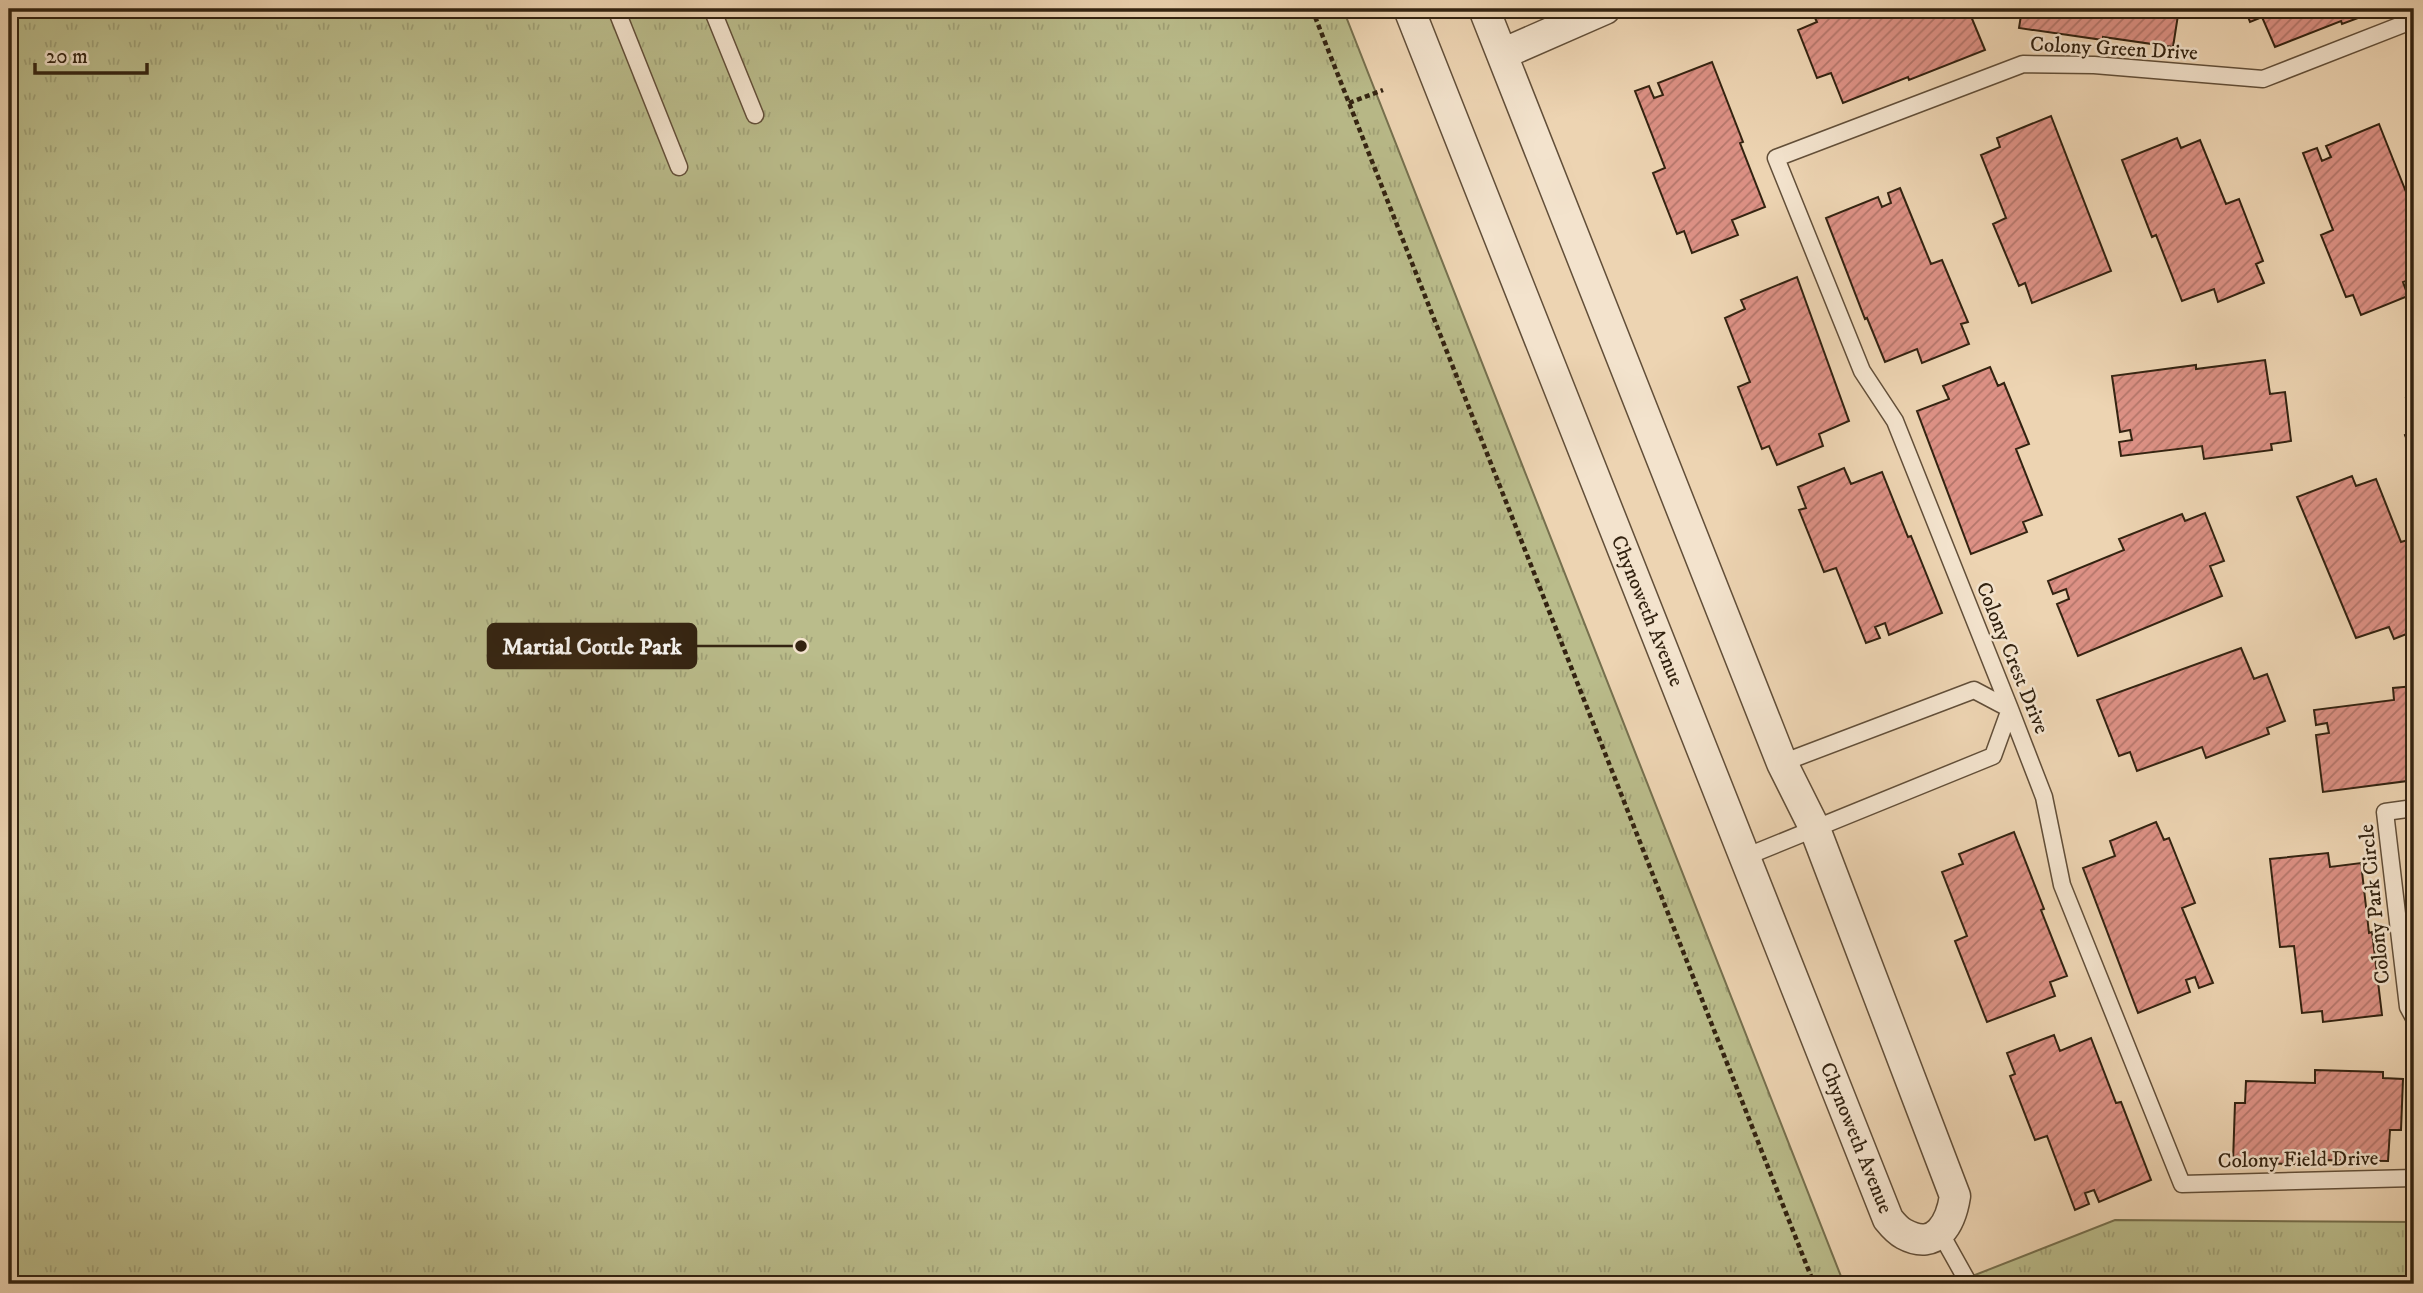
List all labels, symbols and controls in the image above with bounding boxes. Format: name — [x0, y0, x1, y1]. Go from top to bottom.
scale bar — [35, 32, 147, 76]
street label: Colony Green Drive — [2029, 32, 2199, 66]
text: 20 m — [46, 44, 88, 70]
street label: Chynoweth Avenue — [1605, 532, 1689, 691]
street label: Colony Crest Drive — [1970, 578, 2054, 738]
callout: Martial Cottle Park — [488, 624, 696, 668]
text: Martial Cottle Park — [502, 633, 682, 662]
street label: Colony Park Circle — [2354, 822, 2396, 985]
street label: Chynoweth Avenue — [1814, 1059, 1898, 1218]
street label: Colony Field Drive — [2217, 1146, 2379, 1174]

